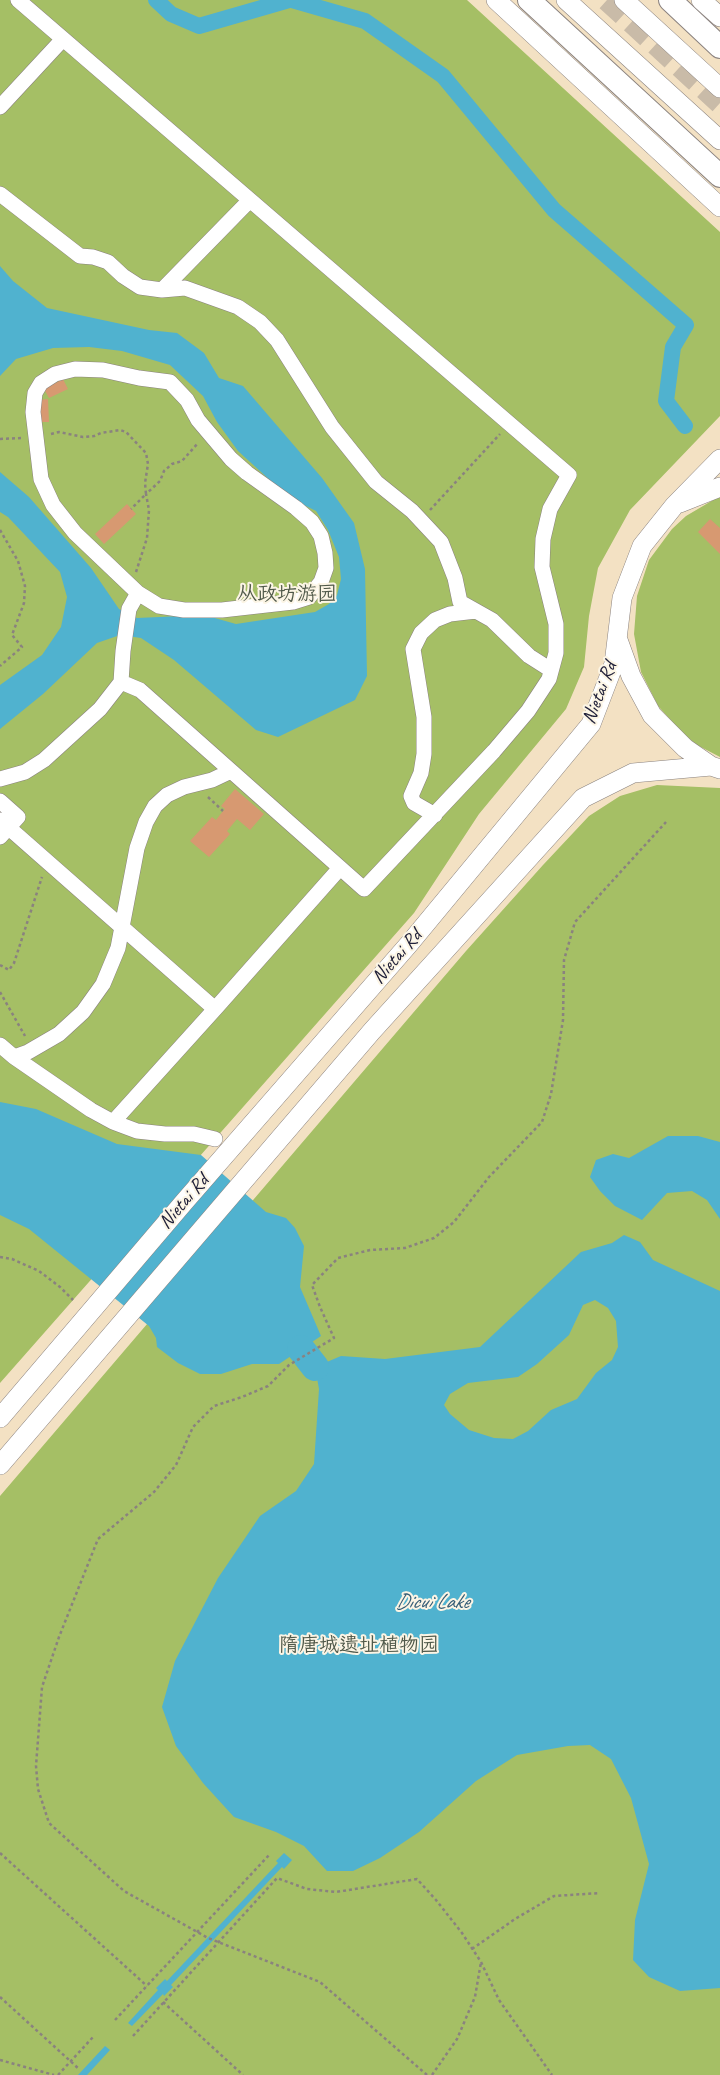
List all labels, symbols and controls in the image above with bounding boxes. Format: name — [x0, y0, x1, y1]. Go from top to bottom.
park label: 从政坊游园 — [237, 583, 337, 607]
street label: Nietai Rd — [577, 659, 623, 727]
street label: Nietai Rd — [367, 925, 427, 989]
street label: Nietai Rd — [154, 1170, 214, 1234]
water label: Dicui Lake — [395, 1589, 469, 1615]
park label: 隋唐城遗址植物园 — [279, 1634, 439, 1658]

